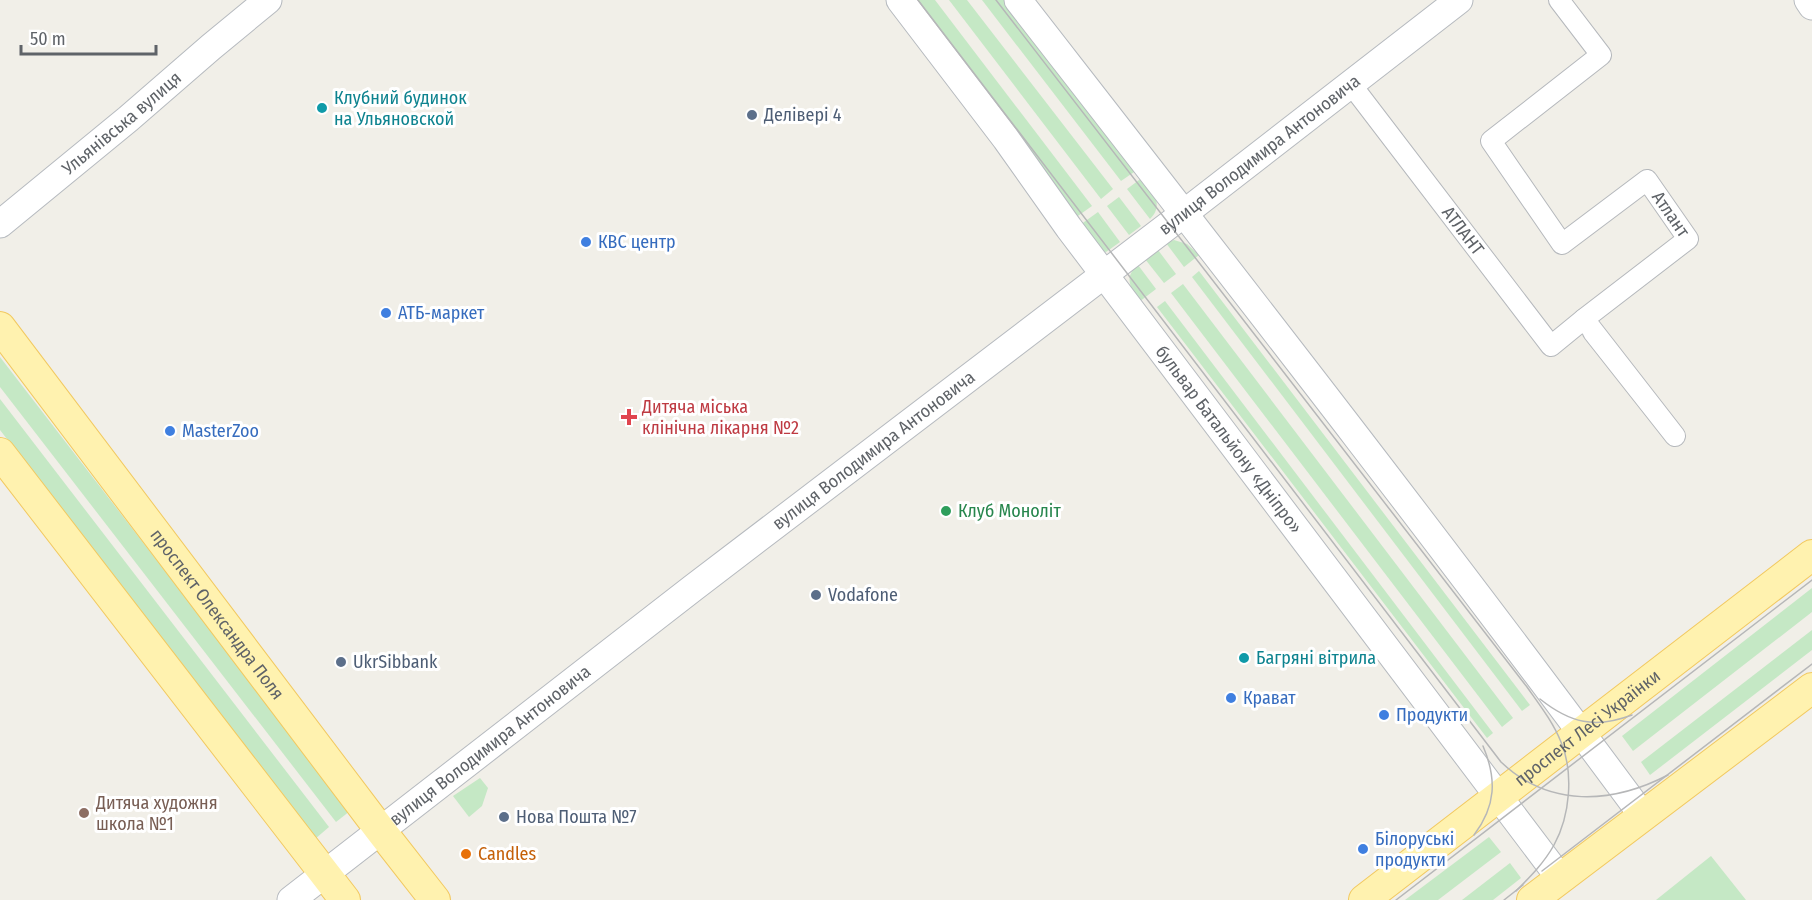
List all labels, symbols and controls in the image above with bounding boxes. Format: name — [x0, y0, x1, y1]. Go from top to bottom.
scale bar — [21, 18, 156, 56]
text: 50 m — [30, 28, 66, 50]
street label: Ульянівська вулиця — [57, 67, 186, 180]
street label: вулиця Володимира Антоновича — [1154, 70, 1365, 240]
place label: Клубний будинок на Ульяновской — [334, 87, 467, 130]
marker: Клубний будинок на Ульяновской — [315, 101, 329, 115]
place label: Делівері 4 — [763, 104, 842, 126]
marker: Делівері 4 — [745, 108, 759, 122]
street label: Атлант — [1647, 187, 1695, 242]
street label: АТЛАНТ — [1437, 202, 1489, 260]
place label: КВС центр — [598, 231, 676, 253]
marker: КВС центр — [579, 235, 593, 249]
place label: АТБ-маркет — [398, 302, 485, 324]
marker: АТБ-маркет — [379, 306, 393, 320]
street label: бульвар Батальйону «Дніпро» — [1151, 341, 1307, 538]
street label: вулиця Володимира Антоновича — [768, 366, 979, 534]
place label: Дитяча міська клінічна лікарня №2 — [641, 396, 799, 439]
marker: Дитяча міська клінічна лікарня №2 — [620, 408, 638, 426]
place label: MasterZoo — [182, 420, 259, 442]
marker: MasterZoo — [163, 424, 177, 438]
place label: Клуб Моноліт — [958, 500, 1061, 522]
marker: Клуб Моноліт — [939, 504, 953, 518]
street label: проспект Олександра Поля — [146, 524, 289, 704]
place label: Vodafone — [828, 584, 898, 606]
marker: Vodafone — [809, 588, 823, 602]
place label: Багряні вітрила — [1256, 647, 1376, 669]
place label: UkrSibbank — [353, 651, 438, 673]
marker: Багряні вітрила — [1237, 651, 1251, 665]
marker: UkrSibbank — [334, 655, 348, 669]
street label: вулиця Володимира Антоновича — [385, 660, 595, 830]
street label: проспект Лесі Українки — [1510, 665, 1665, 791]
place label: Крават — [1243, 687, 1296, 709]
marker: Крават — [1224, 691, 1238, 705]
place label: Продукти — [1396, 704, 1468, 726]
marker: Продукти — [1377, 708, 1391, 722]
place label: Дитяча художня школа №1 — [95, 792, 218, 835]
marker: Дитяча художня школа №1 — [77, 806, 91, 820]
place label: Нова Пошта №7 — [516, 806, 636, 828]
marker: Нова Пошта №7 — [497, 810, 511, 824]
place label: Білоруські продукти — [1375, 828, 1454, 871]
marker: Білоруські продукти — [1356, 842, 1370, 856]
place label: Candles — [478, 843, 536, 865]
marker: Candles — [459, 847, 473, 861]

